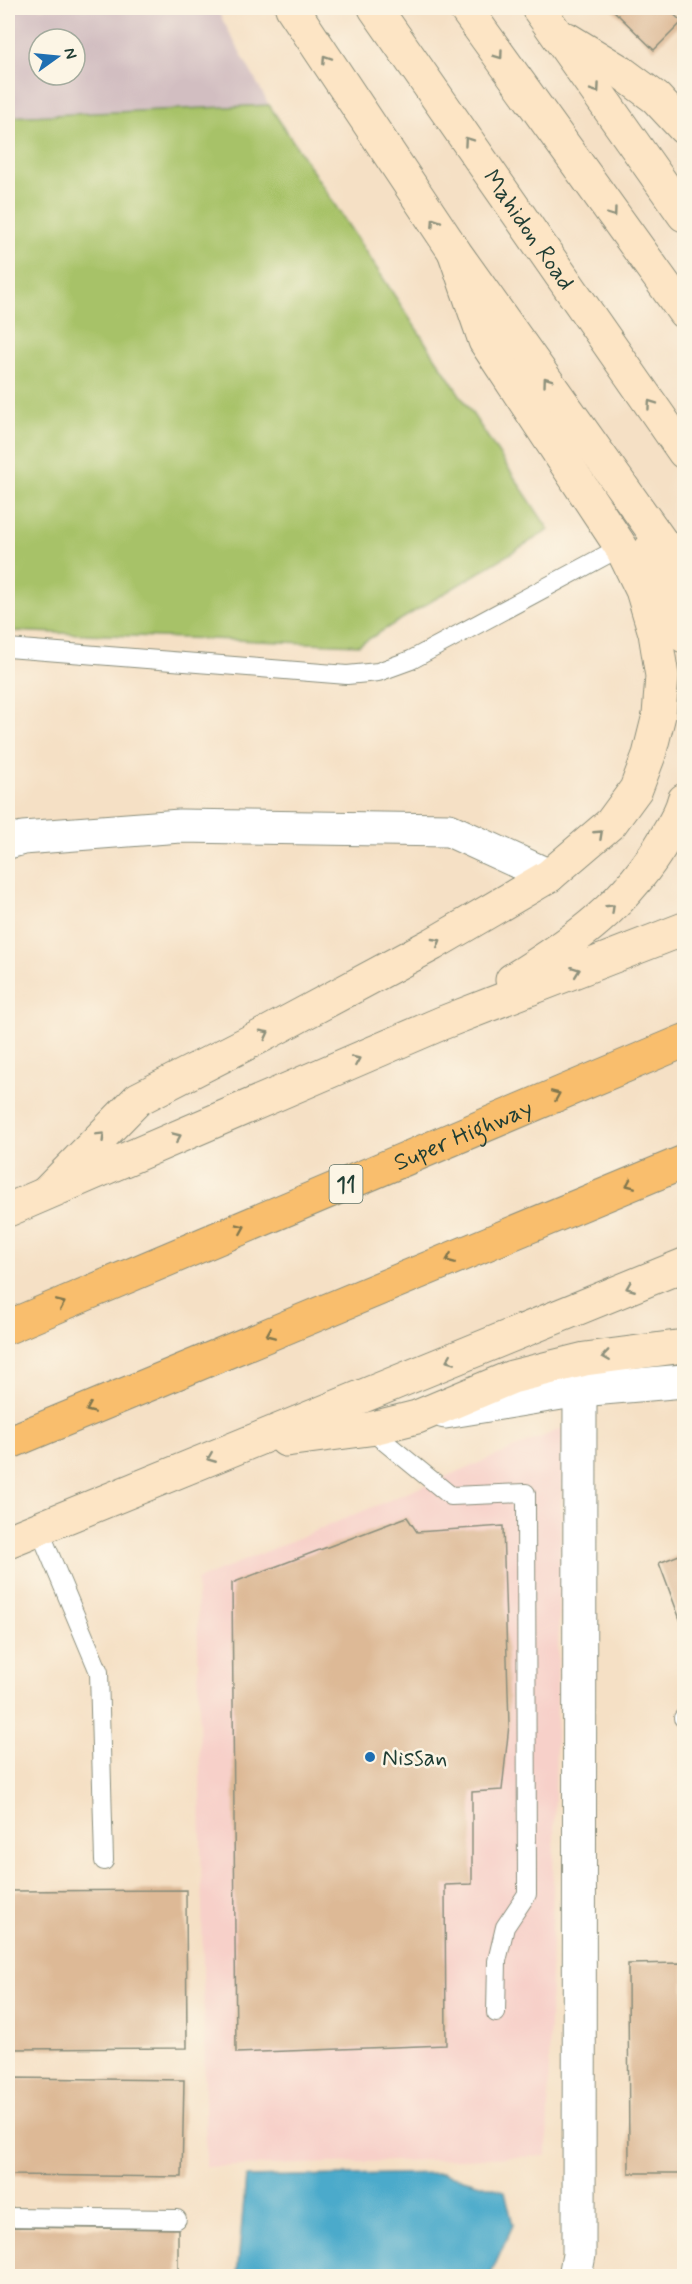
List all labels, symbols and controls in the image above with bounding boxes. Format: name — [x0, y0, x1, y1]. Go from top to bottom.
north arrow — [27, 27, 87, 87]
text: N — [59, 46, 82, 61]
one-way arrow — [492, 48, 503, 59]
one-way arrow — [323, 55, 334, 66]
one-way arrow — [589, 83, 600, 94]
one-way arrow — [464, 136, 475, 147]
street label: Mahidon Road — [475, 164, 581, 297]
one-way arrow — [606, 207, 617, 218]
one-way arrow — [431, 217, 442, 228]
one-way arrow — [543, 376, 554, 387]
one-way arrow — [647, 400, 658, 411]
one-way arrow — [592, 830, 603, 841]
one-way arrow — [605, 904, 615, 915]
one-way arrow — [431, 937, 441, 949]
one-way arrow — [570, 966, 581, 978]
one-way arrow — [259, 1030, 269, 1041]
one-way arrow — [350, 1055, 361, 1067]
one-way arrow — [550, 1090, 561, 1102]
street label: Super Highway — [389, 1093, 538, 1179]
one-way arrow — [95, 1132, 105, 1143]
one-way arrow — [171, 1132, 182, 1144]
road number: 11 — [330, 1165, 362, 1203]
one-way arrow — [626, 1177, 637, 1189]
one-way arrow — [235, 1224, 246, 1236]
one-way arrow — [446, 1252, 457, 1264]
one-way arrow — [626, 1280, 637, 1292]
one-way arrow — [55, 1300, 66, 1312]
one-way arrow — [266, 1327, 277, 1339]
one-way arrow — [601, 1349, 610, 1361]
one-way arrow — [445, 1353, 456, 1365]
one-way arrow — [86, 1402, 97, 1414]
one-way arrow — [206, 1451, 217, 1463]
place label: Nissan — [382, 1743, 447, 1774]
marker: Nissan — [363, 1750, 377, 1764]

